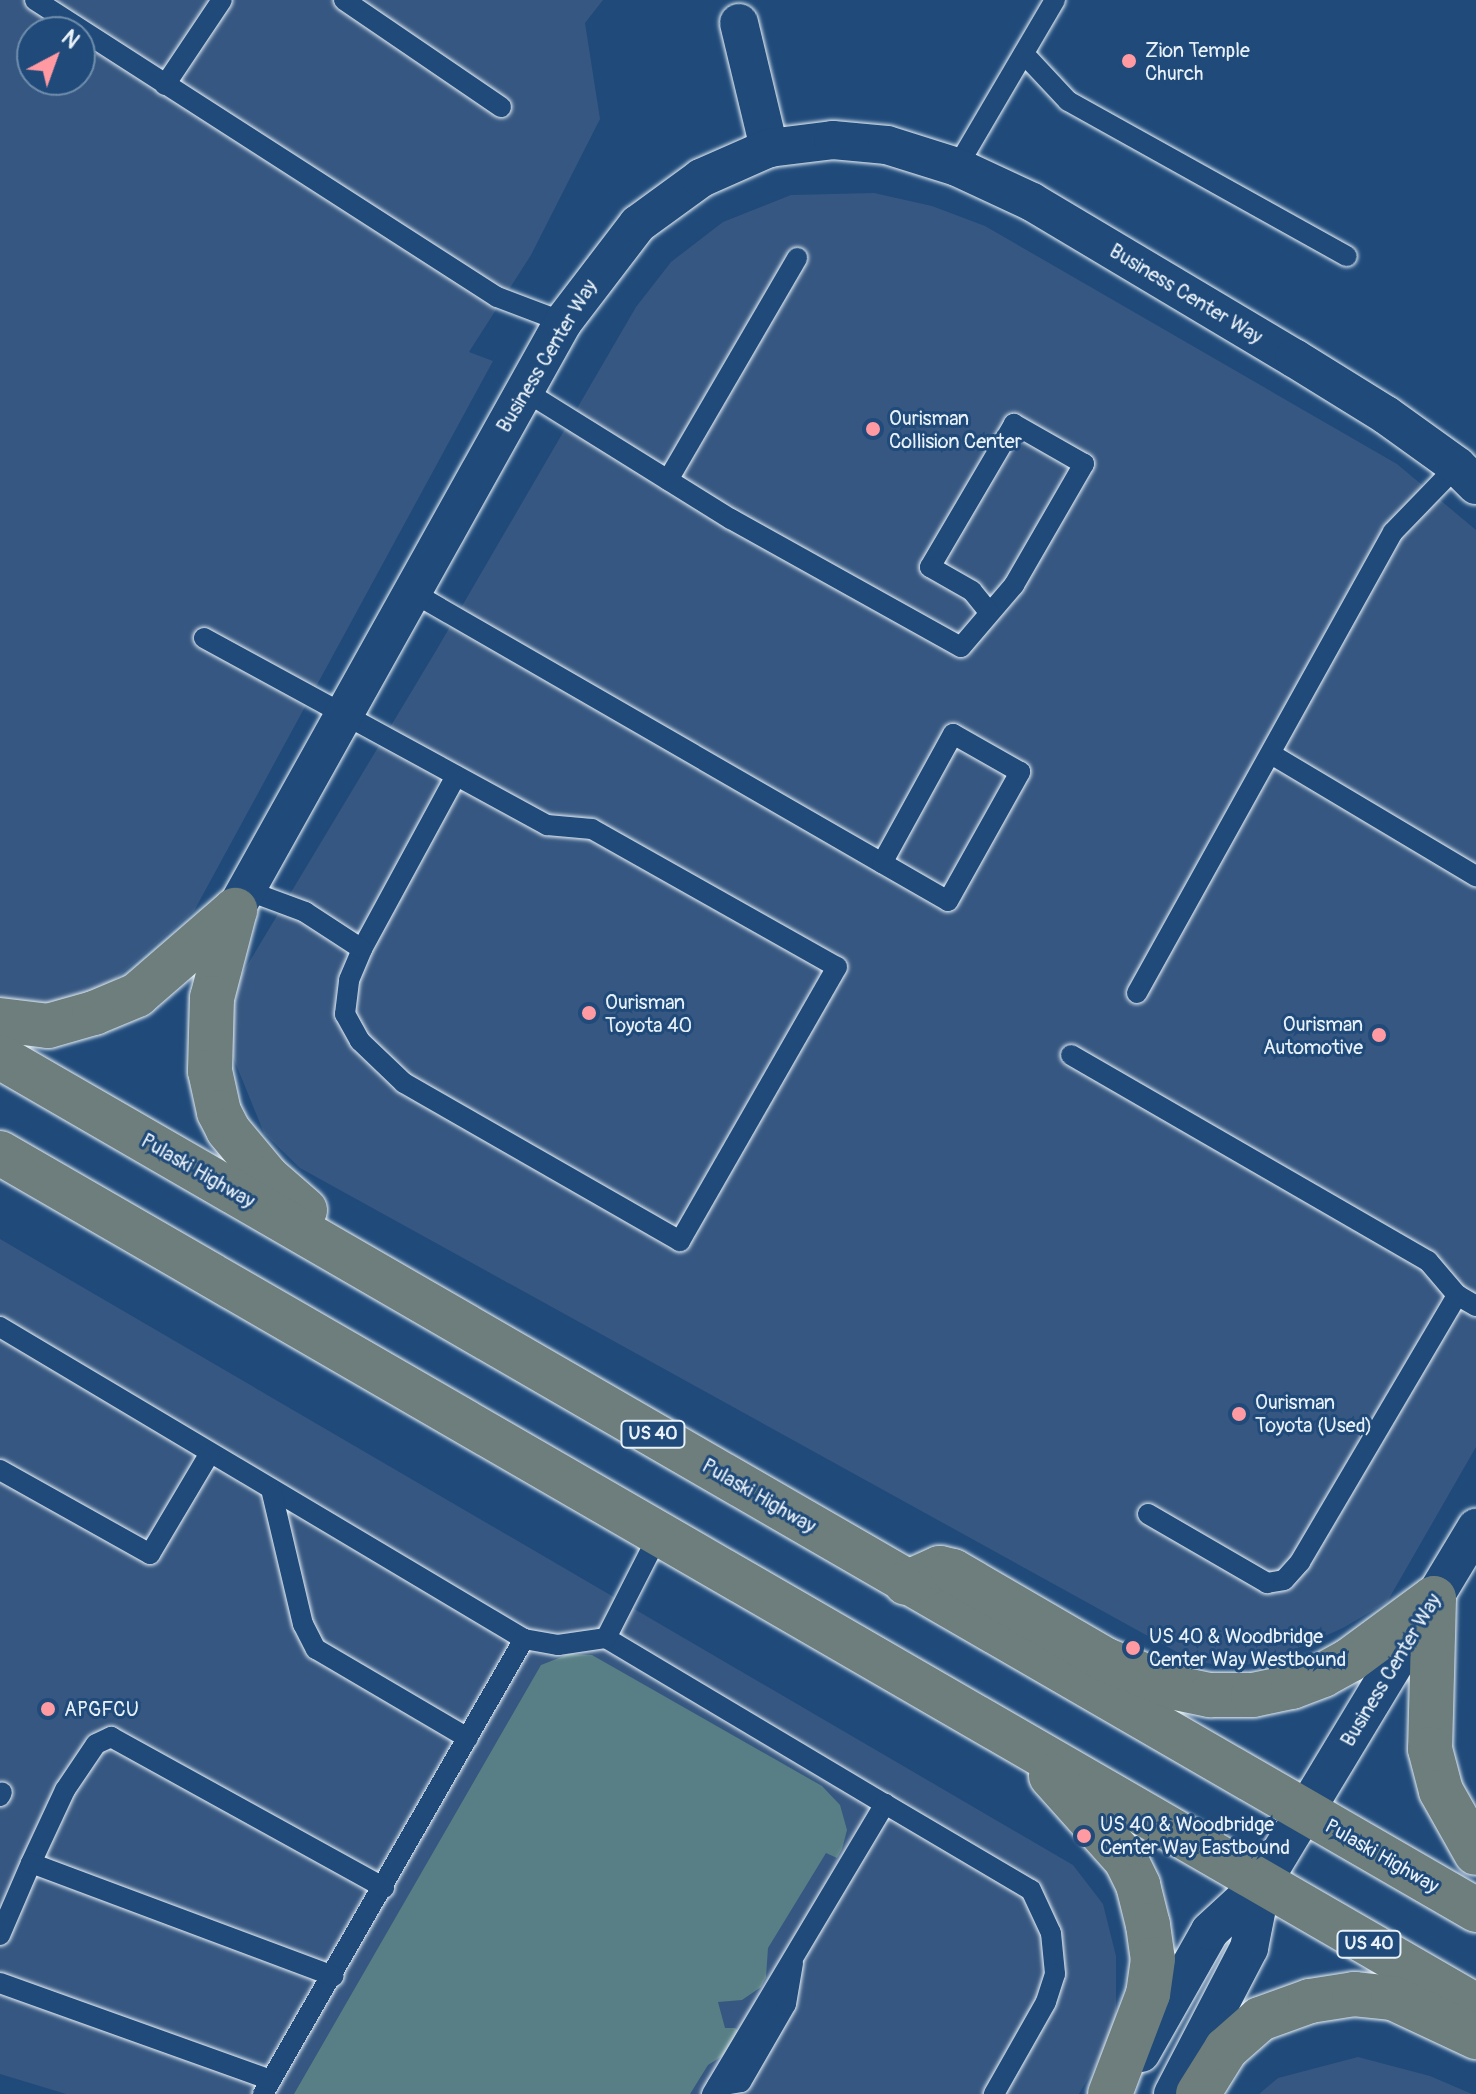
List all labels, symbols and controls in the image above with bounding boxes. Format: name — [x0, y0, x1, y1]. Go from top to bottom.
north arrow — [16, 16, 96, 96]
text: N — [56, 24, 85, 55]
place label: Zion Temple Church — [1145, 38, 1250, 85]
marker: Zion Temple Church — [1120, 52, 1138, 70]
street label: Business Center Way — [1105, 239, 1267, 349]
street label: Business Center Way — [492, 275, 602, 437]
place label: Ourisman Collision Center — [889, 406, 1022, 453]
marker: Ourisman Collision Center — [864, 420, 882, 438]
place label: Ourisman Toyota 40 — [605, 990, 692, 1037]
marker: Ourisman Toyota 40 — [580, 1004, 598, 1022]
place label: Ourisman Automotive — [1263, 1012, 1363, 1059]
marker: Ourisman Automotive — [1370, 1026, 1388, 1044]
street label: Pulaski Highway — [137, 1129, 259, 1213]
place label: Ourisman Toyota (Used) — [1255, 1390, 1372, 1437]
marker: Ourisman Toyota (Used) — [1230, 1405, 1248, 1423]
road number: US 40 — [619, 1420, 687, 1448]
street label: Pulaski Highway — [698, 1454, 820, 1538]
street label: Business Center Way — [1336, 1589, 1446, 1751]
place label: US 40 & Woodbridge Center Way Westbound — [1149, 1624, 1346, 1671]
marker: US 40 & Woodbridge Center Way Westbound — [1124, 1639, 1142, 1657]
place label: APGFCU — [64, 1697, 139, 1721]
marker: APGFCU — [39, 1700, 57, 1718]
place label: US 40 & Woodbridge Center Way Eastbound — [1100, 1812, 1290, 1859]
street label: Pulaski Highway — [1321, 1814, 1443, 1898]
marker: US 40 & Woodbridge Center Way Eastbound — [1075, 1827, 1093, 1845]
road number: US 40 — [1335, 1930, 1403, 1958]

